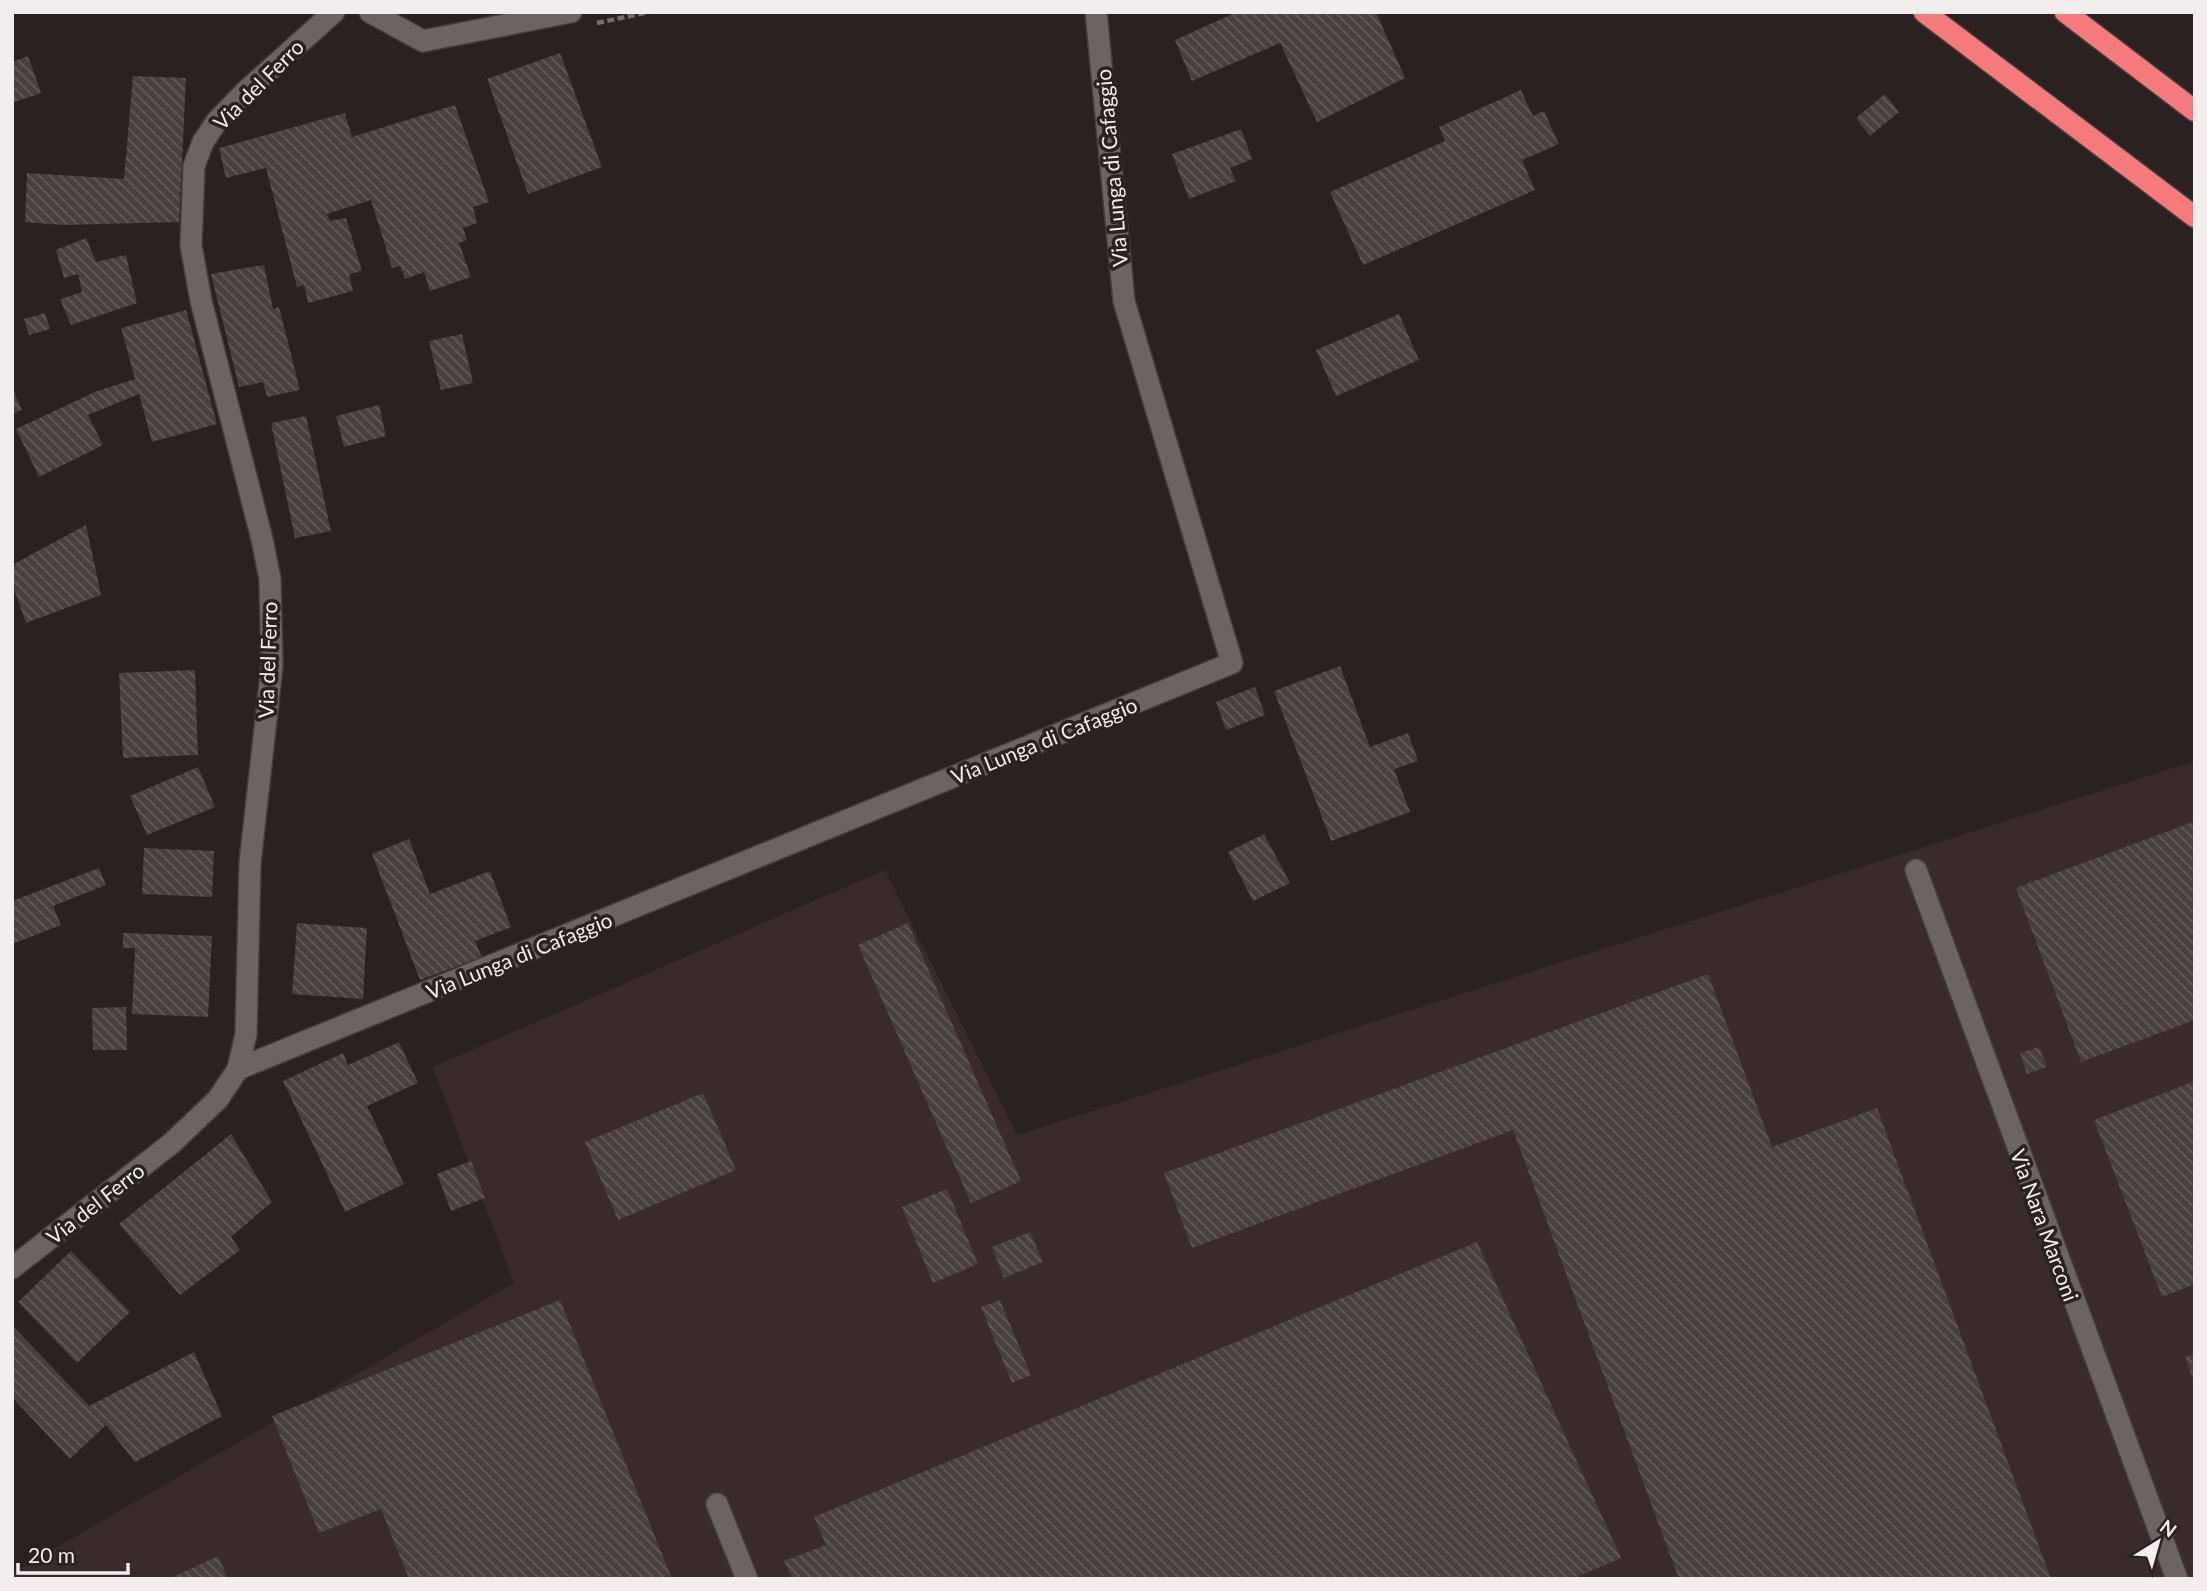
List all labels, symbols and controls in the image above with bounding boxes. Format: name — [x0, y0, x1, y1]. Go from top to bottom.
street label: Via del Ferro — [208, 34, 308, 134]
street label: Via Lunga di Cafaggio — [1090, 68, 1132, 268]
street label: Via del Ferro — [252, 601, 282, 719]
street label: Via Lunga di Cafaggio — [947, 691, 1141, 789]
street label: Via Lunga di Cafaggio — [422, 906, 616, 1004]
street label: Via Nara Marconi — [2006, 1146, 2084, 1304]
street label: Via del Ferro — [41, 1157, 149, 1249]
north arrow — [2123, 1507, 2193, 1577]
text: N — [2156, 1514, 2181, 1542]
scale bar — [18, 1532, 128, 1576]
text: 20 m — [28, 1542, 75, 1567]

